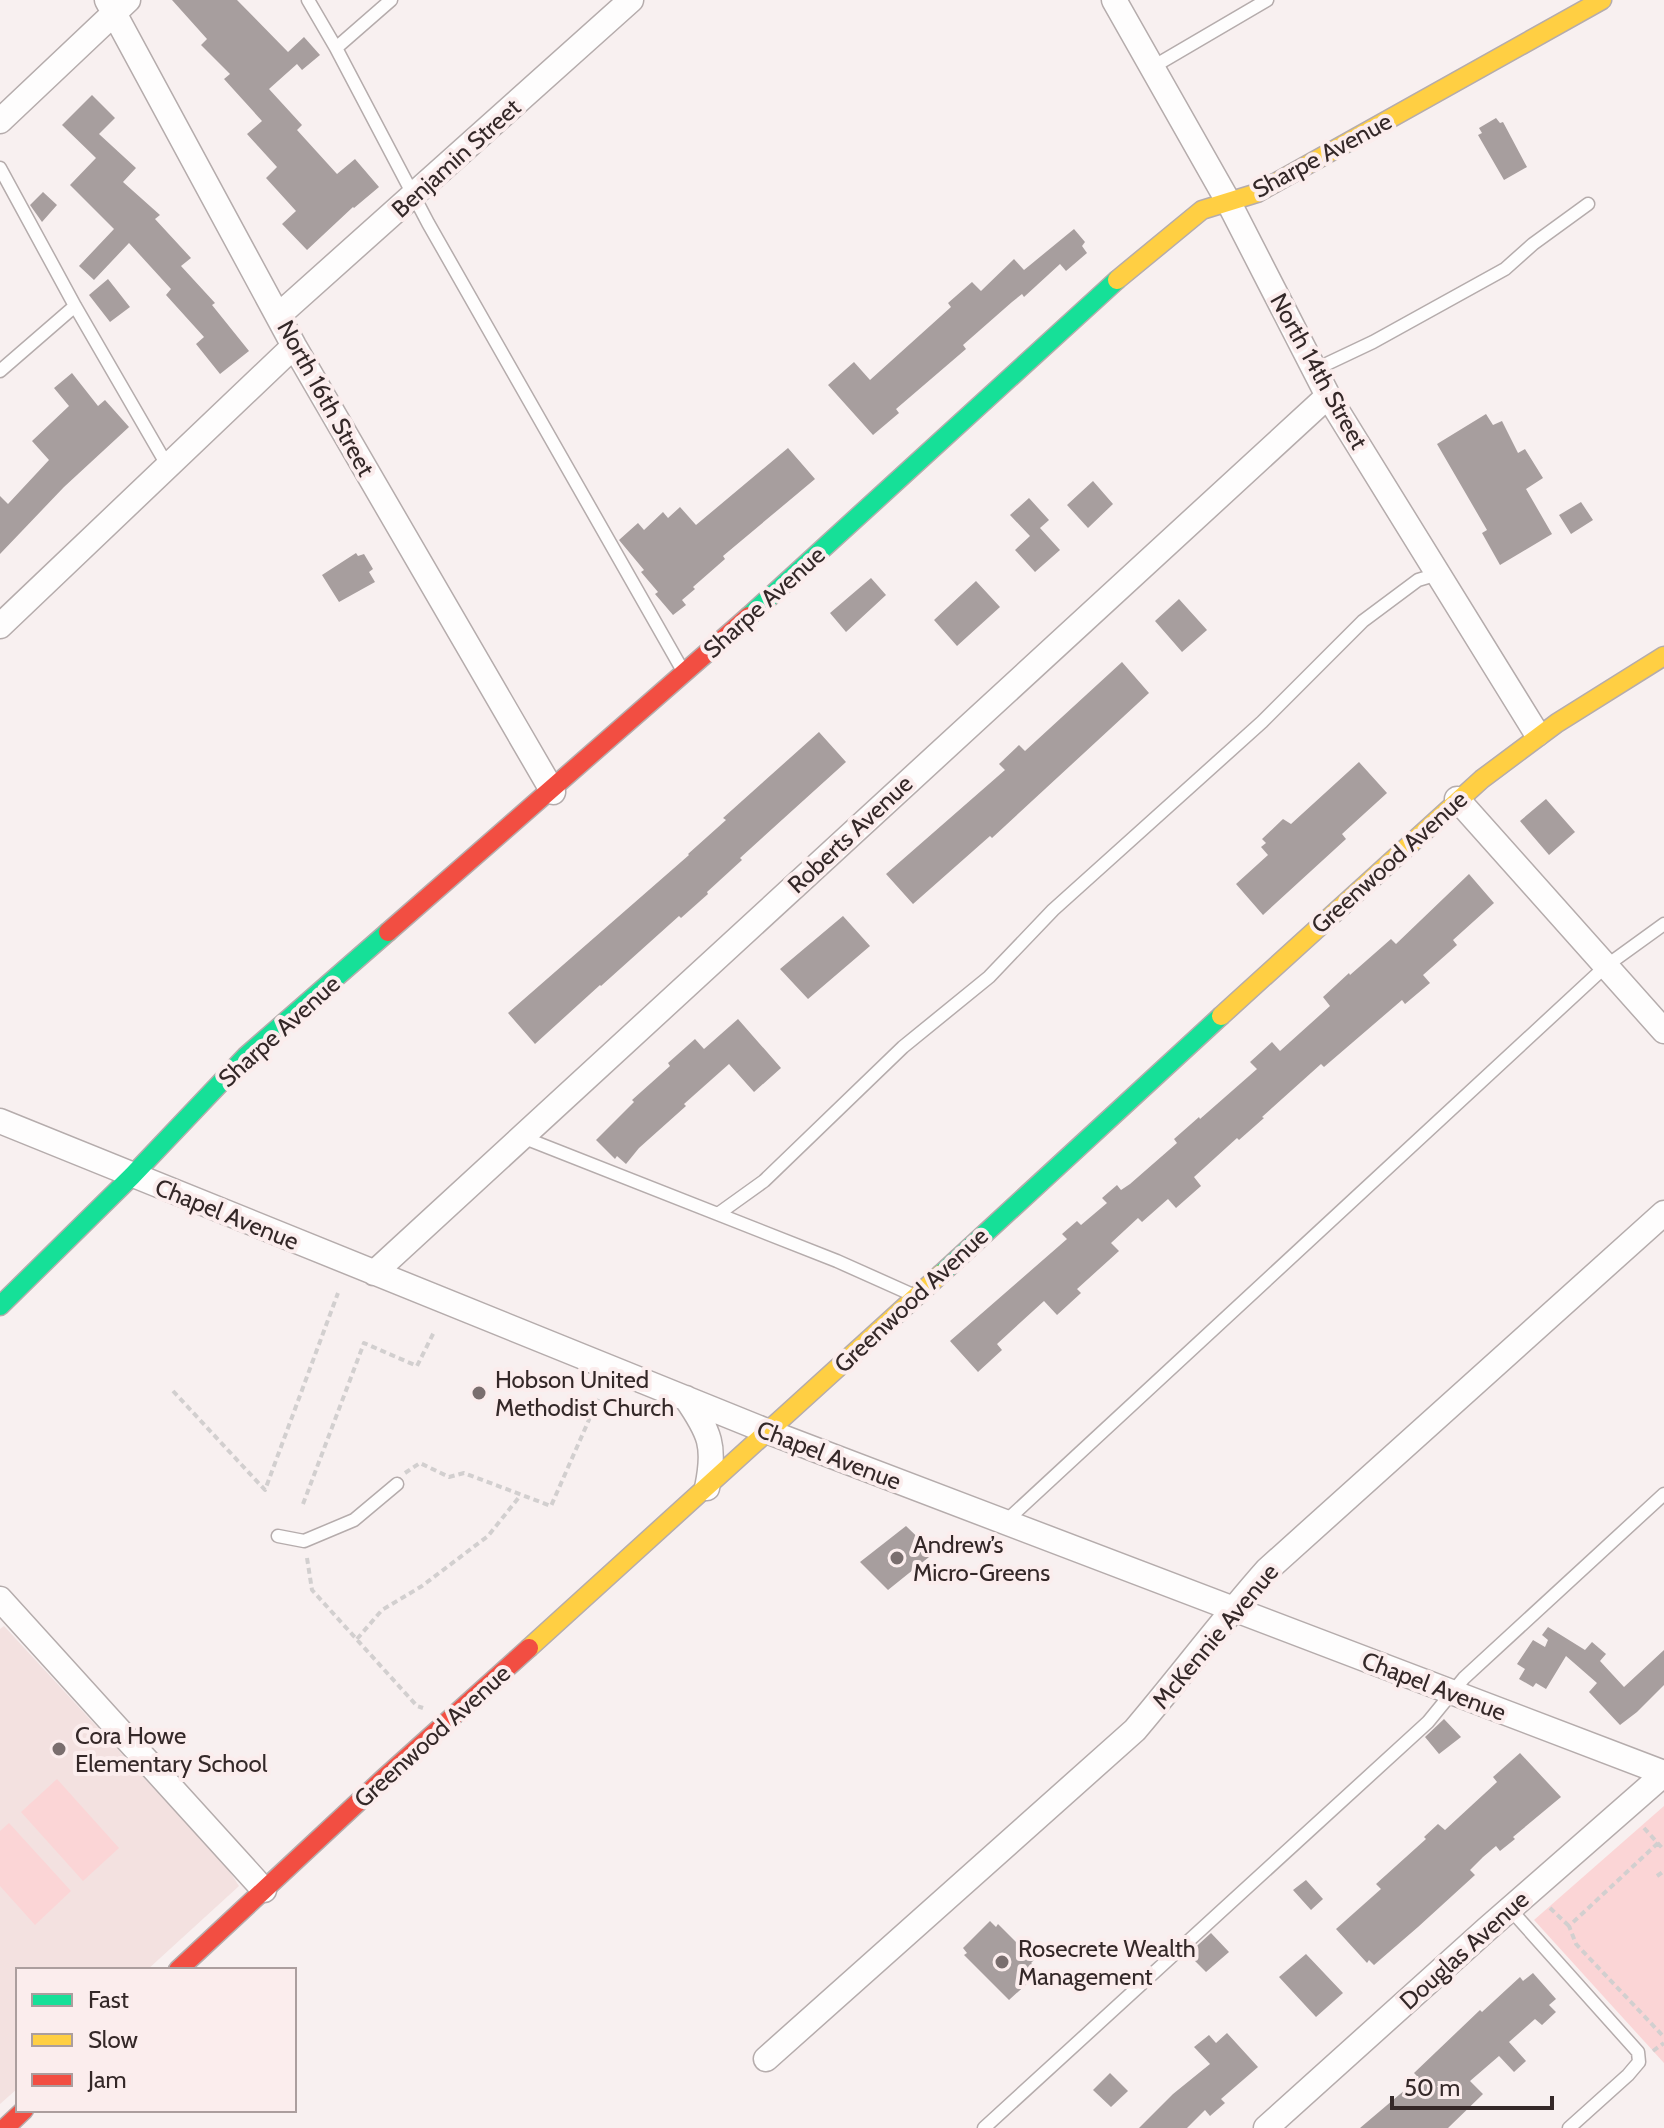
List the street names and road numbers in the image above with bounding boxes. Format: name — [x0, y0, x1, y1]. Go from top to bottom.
street label: Benjamin Street — [386, 93, 526, 223]
street label: Sharpe Avenue — [1248, 106, 1396, 204]
street label: North 14th Street — [1264, 288, 1374, 454]
street label: North 16th Street — [271, 315, 381, 481]
street label: Sharpe Avenue — [697, 540, 831, 664]
street label: Roberts Avenue — [782, 769, 918, 899]
street label: Greenwood Avenue — [1305, 784, 1473, 940]
street label: Sharpe Avenue — [212, 969, 346, 1093]
street label: Chapel Avenue — [151, 1172, 303, 1256]
street label: Greenwood Avenue — [828, 1221, 994, 1379]
street label: Chapel Avenue — [753, 1414, 905, 1496]
street label: McKennie Avenue — [1146, 1557, 1284, 1715]
street label: Chapel Avenue — [1358, 1645, 1510, 1727]
street label: Greenwood Avenue — [348, 1658, 516, 1814]
street label: Douglas Avenue — [1393, 1884, 1535, 2016]

